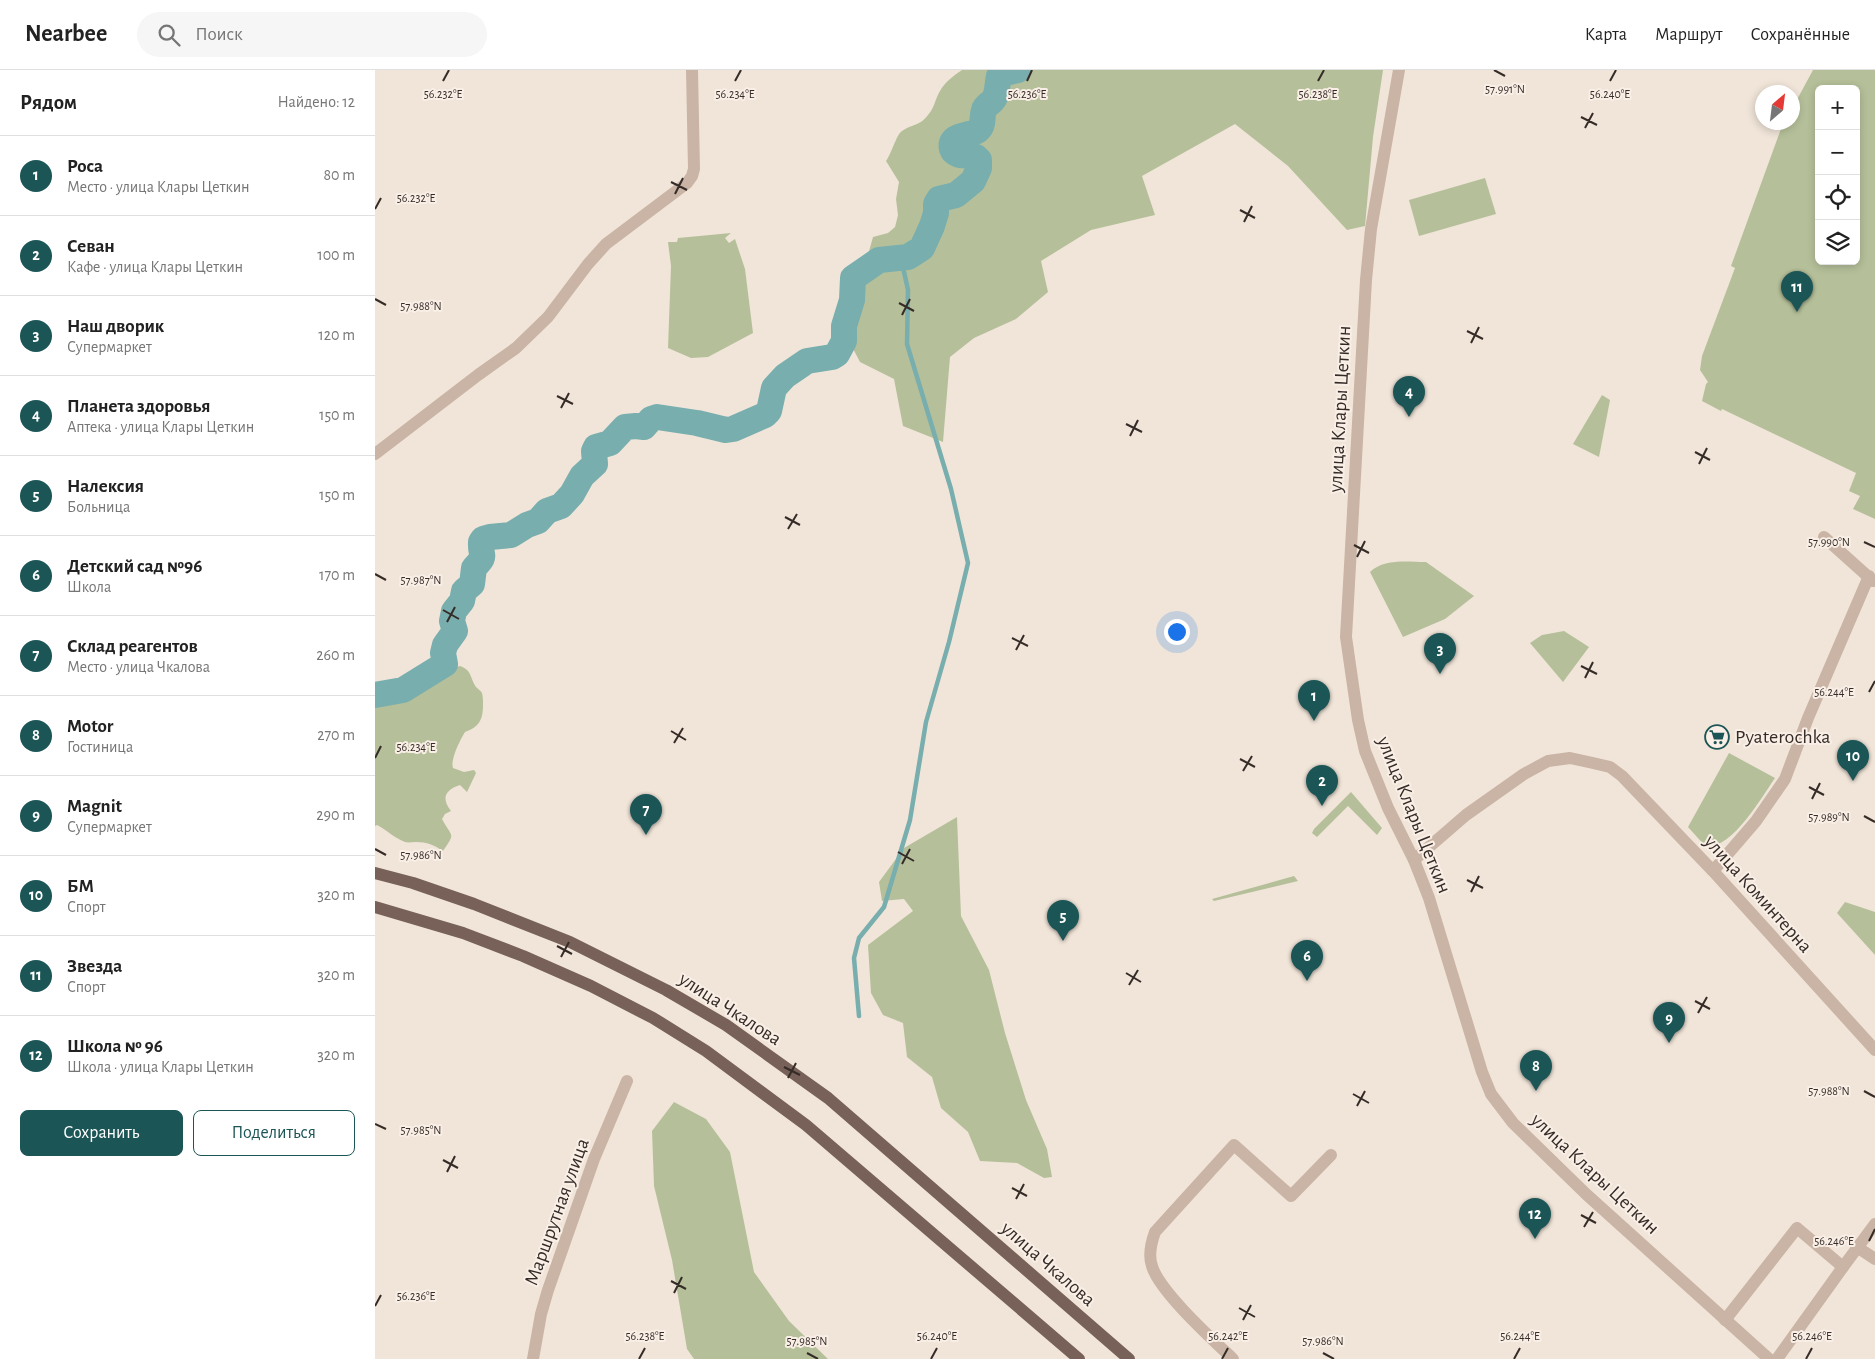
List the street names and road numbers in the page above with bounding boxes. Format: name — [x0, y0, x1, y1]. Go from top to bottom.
street label: улица Клары Цеткин — [1326, 325, 1354, 494]
street label: улица Клары Цеткин — [1373, 733, 1455, 896]
street label: улица Коминтерна — [1700, 831, 1816, 957]
street label: улица Чкалова — [674, 968, 785, 1049]
street label: улица Клары Цеткин — [1526, 1109, 1663, 1238]
street label: Маршрутная улица — [521, 1136, 593, 1288]
street label: улица Чкалова — [996, 1217, 1099, 1310]

